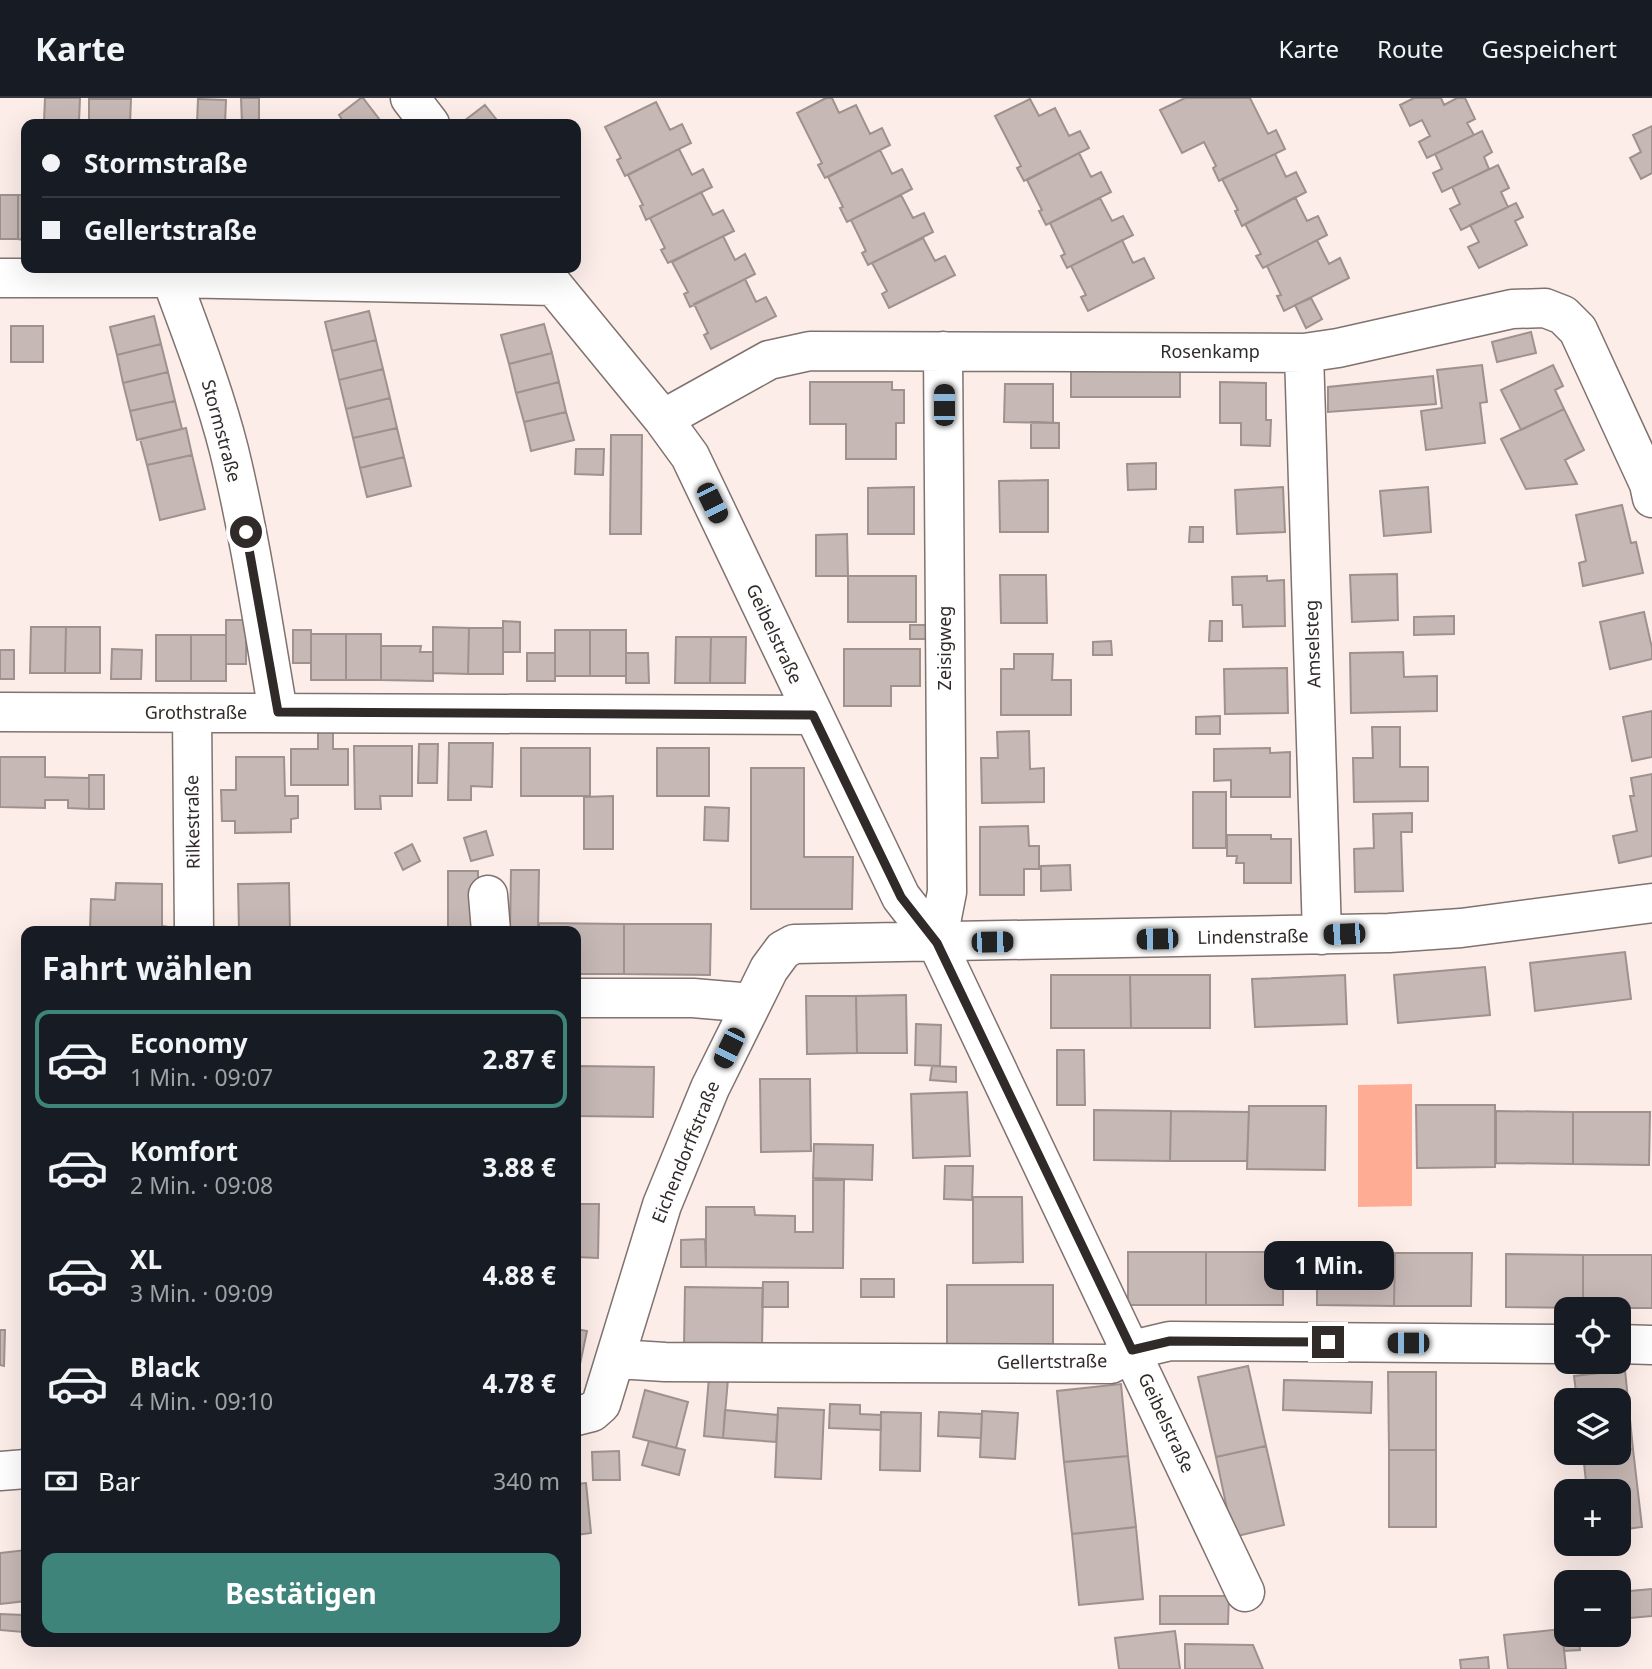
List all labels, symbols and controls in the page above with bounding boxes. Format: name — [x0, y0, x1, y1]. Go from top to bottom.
text: Karte — [35, 26, 125, 71]
text: Karte — [1279, 32, 1339, 65]
text: Route — [1377, 32, 1444, 65]
text: Gespeichert — [1482, 32, 1617, 65]
text: Stormstraße — [84, 145, 248, 181]
text: Gellertstraße — [84, 212, 257, 248]
street label: Rosenkamp — [1160, 339, 1260, 363]
street label: Stormstraße — [197, 377, 247, 485]
car — [934, 384, 955, 426]
car — [694, 480, 731, 526]
route start — [230, 516, 262, 548]
street label: Geibelstraße — [741, 580, 809, 687]
street label: Amselsteg — [1298, 600, 1326, 688]
street label: Zeisigweg — [932, 606, 956, 690]
street label: Grothstraße — [145, 700, 247, 724]
street label: Rilkestraße — [179, 775, 205, 869]
street label: Lindenstraße — [1197, 923, 1309, 949]
car — [1323, 923, 1366, 945]
car — [1136, 928, 1179, 950]
car — [971, 931, 1014, 953]
text: Fahrt wählen — [42, 946, 253, 989]
text: Economy — [130, 1025, 248, 1061]
car — [711, 1025, 748, 1071]
icon: car — [46, 1028, 109, 1091]
text: 2.87 € — [482, 1041, 556, 1077]
text: 1 Min. · 09:07 — [130, 1061, 273, 1093]
street label: Eichendorffstraße — [646, 1077, 725, 1226]
text: Komfort — [130, 1133, 238, 1169]
icon: car — [46, 1136, 109, 1199]
text: 3.88 € — [482, 1149, 556, 1185]
text: 2 Min. · 09:08 — [130, 1169, 273, 1201]
callout: 1 Min. — [1263, 1240, 1393, 1290]
text: XL — [130, 1241, 162, 1277]
icon: car — [46, 1244, 109, 1307]
text: 1 Min. — [1294, 1249, 1364, 1281]
text: 4.88 € — [482, 1257, 556, 1293]
text: 3 Min. · 09:09 — [130, 1277, 273, 1309]
map controls — [1554, 1297, 1631, 1647]
button: locate — [1554, 1297, 1631, 1374]
route end — [1312, 1326, 1344, 1358]
car — [1388, 1333, 1430, 1354]
street label: Gellertstraße — [997, 1348, 1107, 1374]
text: Black — [130, 1349, 200, 1385]
icon: car — [46, 1352, 109, 1415]
text: 4.78 € — [482, 1365, 556, 1401]
street label: Geibelstraße — [1133, 1369, 1201, 1476]
text: 4 Min. · 09:10 — [130, 1385, 273, 1417]
button: layers — [1554, 1388, 1631, 1465]
icon: cash — [42, 1462, 80, 1500]
text: Bar — [98, 1463, 140, 1499]
text: 340 m — [493, 1465, 560, 1497]
button: + — [1554, 1479, 1631, 1556]
button: Bestätigen — [42, 1553, 560, 1633]
button: − — [1554, 1570, 1631, 1647]

